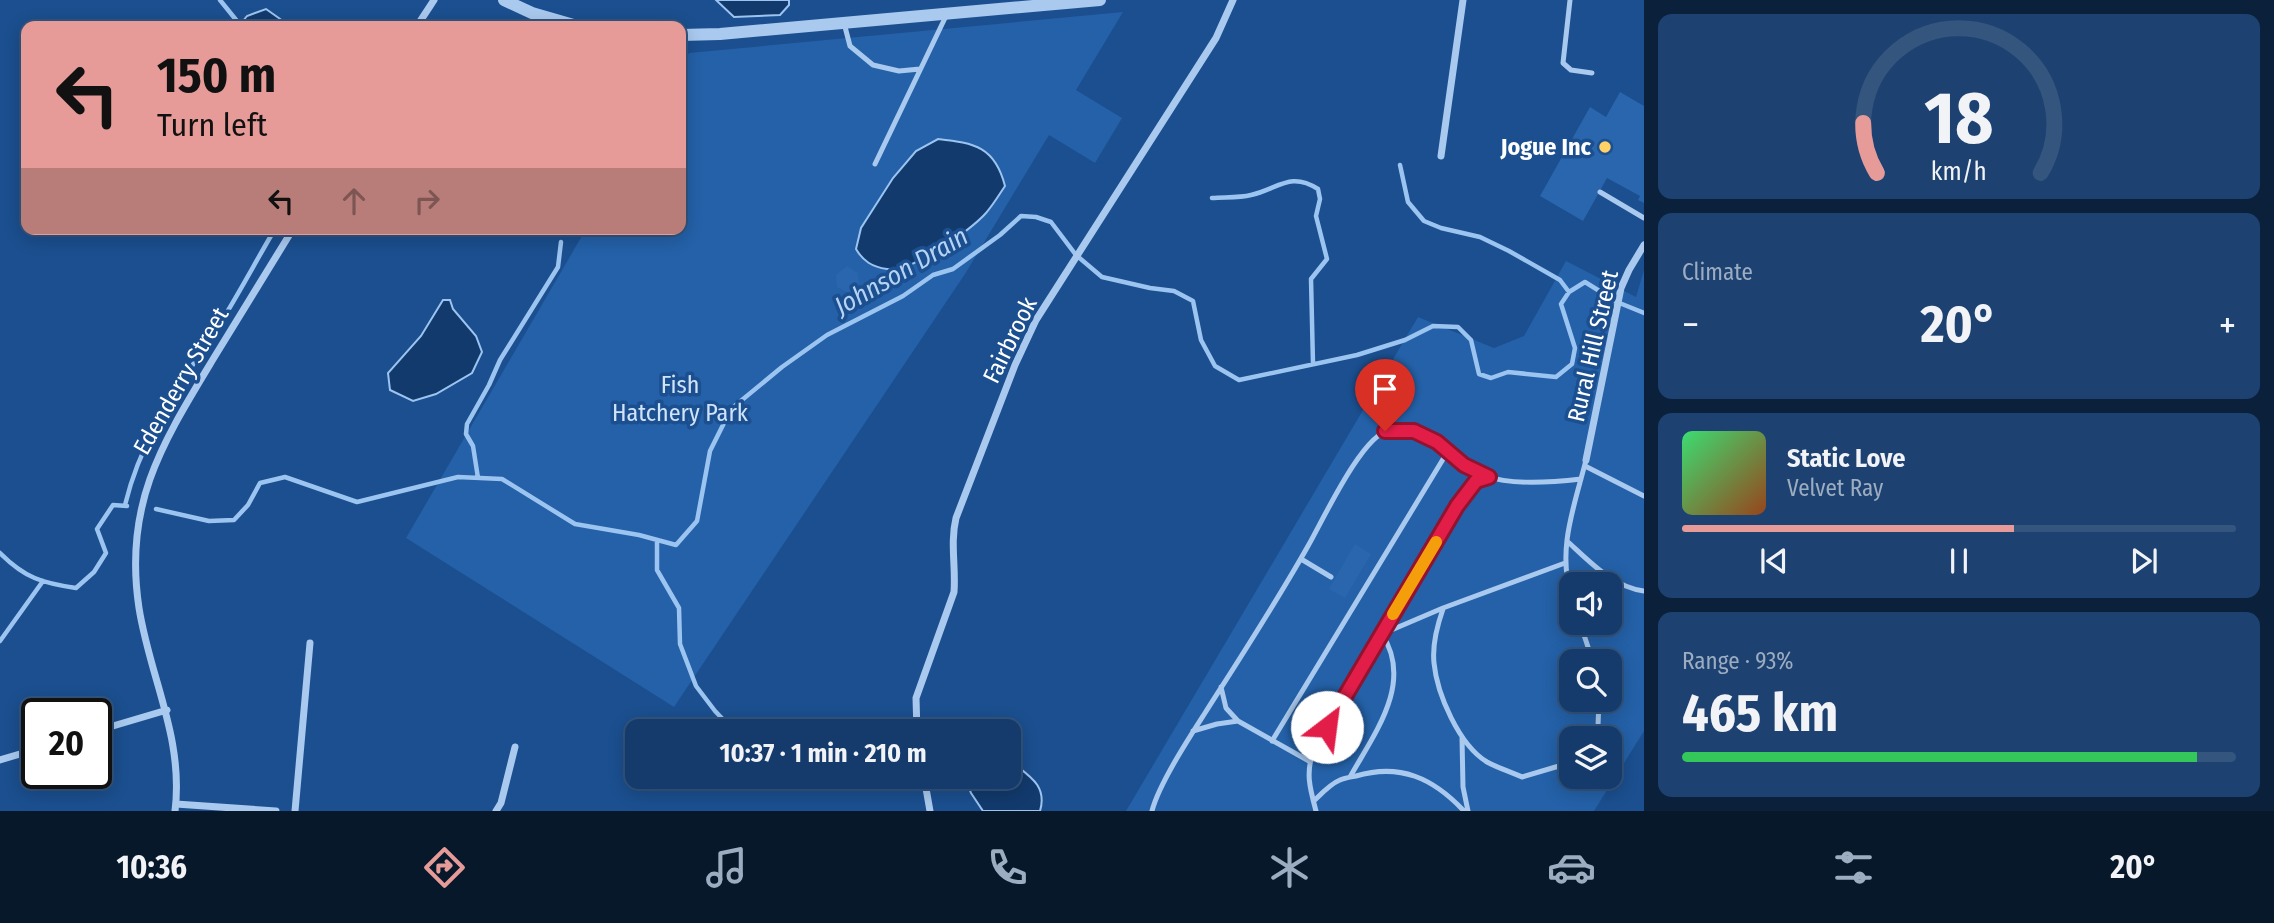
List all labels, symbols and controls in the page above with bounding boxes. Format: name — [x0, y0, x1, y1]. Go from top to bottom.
text: 150 m — [157, 46, 276, 105]
icon: left — [42, 49, 133, 140]
text: 18 — [1924, 75, 1994, 162]
text: Turn left — [157, 106, 267, 144]
place label: Jogue Inc — [1499, 133, 1592, 161]
marker: Jogue Inc — [1597, 139, 1613, 155]
text: km/h — [1931, 156, 1987, 186]
icon: left — [262, 182, 300, 220]
icon: ahead — [335, 182, 373, 220]
icon: right — [408, 182, 446, 220]
water label: Johnson Drain — [827, 221, 974, 323]
text: Climate — [1682, 258, 1753, 286]
street label: Rural Hill Street — [1562, 267, 1624, 425]
street label: Fairbrook — [977, 292, 1043, 388]
text: 20° — [1921, 293, 1997, 356]
street label: Edenderry Street — [128, 302, 234, 459]
text: − — [1682, 302, 1699, 348]
text: + — [2219, 302, 2236, 348]
pin — [1355, 359, 1415, 431]
icon: arrive — [1366, 370, 1404, 408]
park label: Fish Hatchery Park — [612, 371, 749, 427]
text: Static Love — [1787, 443, 1905, 474]
text: Velvet Ray — [1787, 474, 1883, 502]
icon: previous — [1755, 542, 1793, 580]
icon: pause — [1940, 542, 1978, 580]
icon: next — [2125, 542, 2163, 580]
map controls — [1559, 572, 1622, 789]
button: sound — [1559, 572, 1622, 635]
text: Range · 93% — [1682, 647, 1793, 675]
button: search — [1559, 649, 1622, 712]
text: 465 km — [1682, 682, 1838, 745]
position arrow — [1290, 690, 1364, 764]
speed limit sign: 20 — [21, 698, 112, 789]
button: layers — [1559, 726, 1622, 789]
text: 10:37 · 1 min · 210 m — [720, 738, 927, 769]
icon: directions — [420, 843, 469, 892]
icon: music — [702, 843, 751, 892]
icon: phone — [983, 843, 1032, 892]
icon: climate — [1265, 843, 1314, 892]
icon: car — [1547, 843, 1596, 892]
icon: filters — [1829, 843, 1878, 892]
text: 10:36 — [116, 848, 187, 886]
text: 20° — [2110, 848, 2158, 886]

